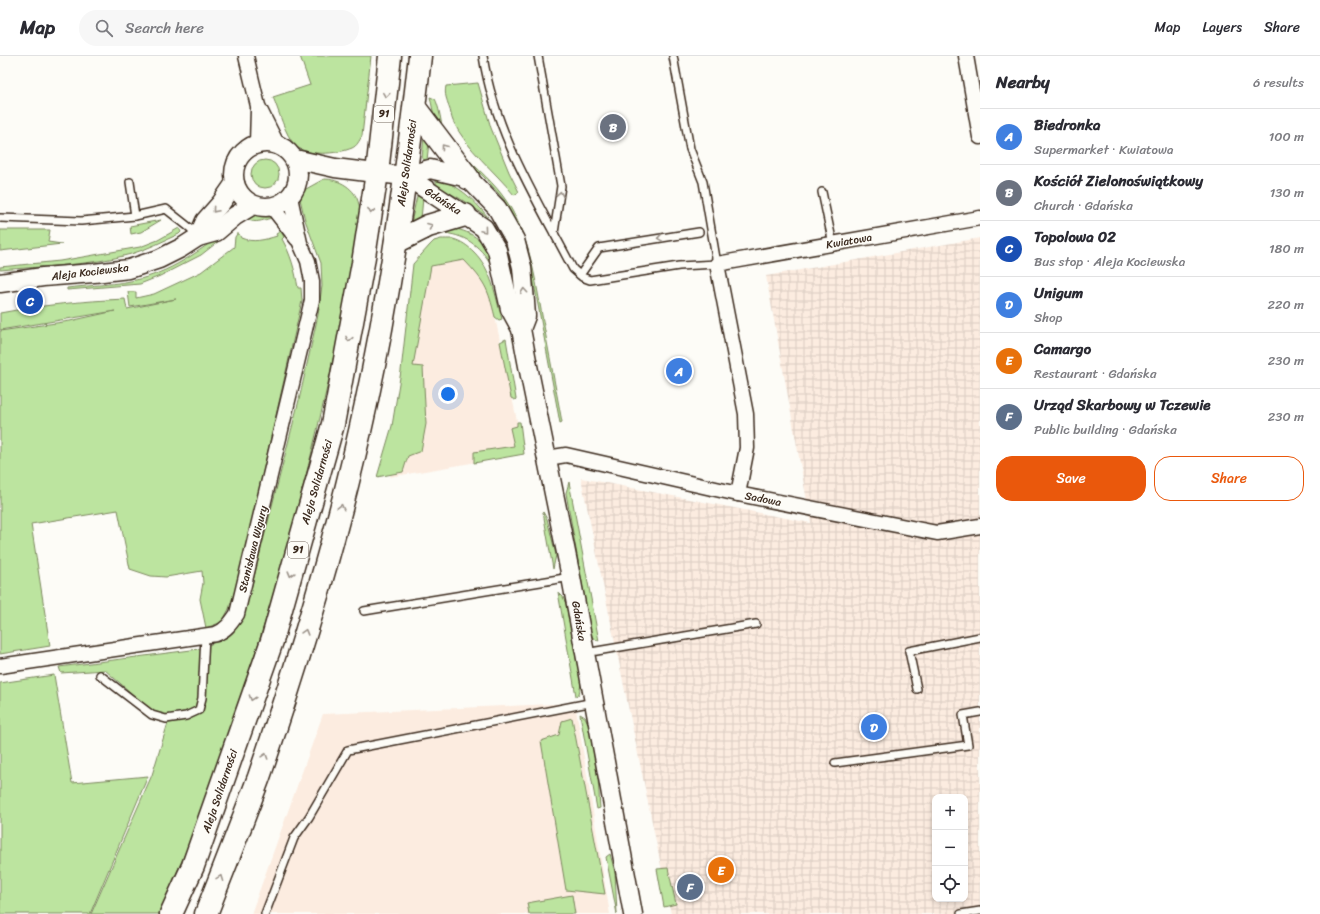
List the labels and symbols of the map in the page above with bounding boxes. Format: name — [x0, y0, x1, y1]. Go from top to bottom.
one-way arrow — [382, 92, 391, 98]
road number: 91 — [374, 106, 394, 122]
pin: B — [600, 112, 626, 142]
street label: Aleja Solidarności — [391, 117, 423, 209]
one-way arrow — [442, 144, 449, 151]
street label: Gdańska — [421, 182, 466, 220]
one-way arrow — [555, 191, 564, 197]
one-way arrow — [213, 205, 220, 212]
one-way arrow — [367, 208, 376, 214]
one-way arrow — [426, 222, 433, 231]
one-way arrow — [479, 225, 486, 232]
street label: Kwiatowa — [825, 228, 874, 254]
one-way arrow — [657, 233, 663, 242]
street label: Aleja Kociewska — [49, 258, 130, 286]
pin: C — [17, 286, 43, 316]
one-way arrow — [520, 288, 529, 294]
one-way arrow — [345, 336, 354, 342]
pin: A — [666, 356, 692, 386]
your location — [438, 384, 458, 404]
street label: Aleja Solidarności — [296, 436, 338, 528]
street label: Sadowa — [743, 486, 783, 512]
street label: Stanisława Wigury — [233, 503, 273, 594]
one-way arrow — [336, 504, 344, 510]
road number: 91 — [288, 542, 308, 558]
one-way arrow — [287, 570, 296, 577]
street label: Gdańska — [566, 599, 592, 643]
one-way arrow — [300, 629, 309, 636]
one-way arrow — [248, 694, 257, 701]
pin: D — [861, 712, 887, 742]
street label: Aleja Solidarności — [196, 746, 244, 836]
one-way arrow — [261, 752, 269, 759]
pin: E — [708, 855, 734, 885]
pin: F — [677, 872, 703, 902]
one-way arrow — [215, 874, 223, 881]

